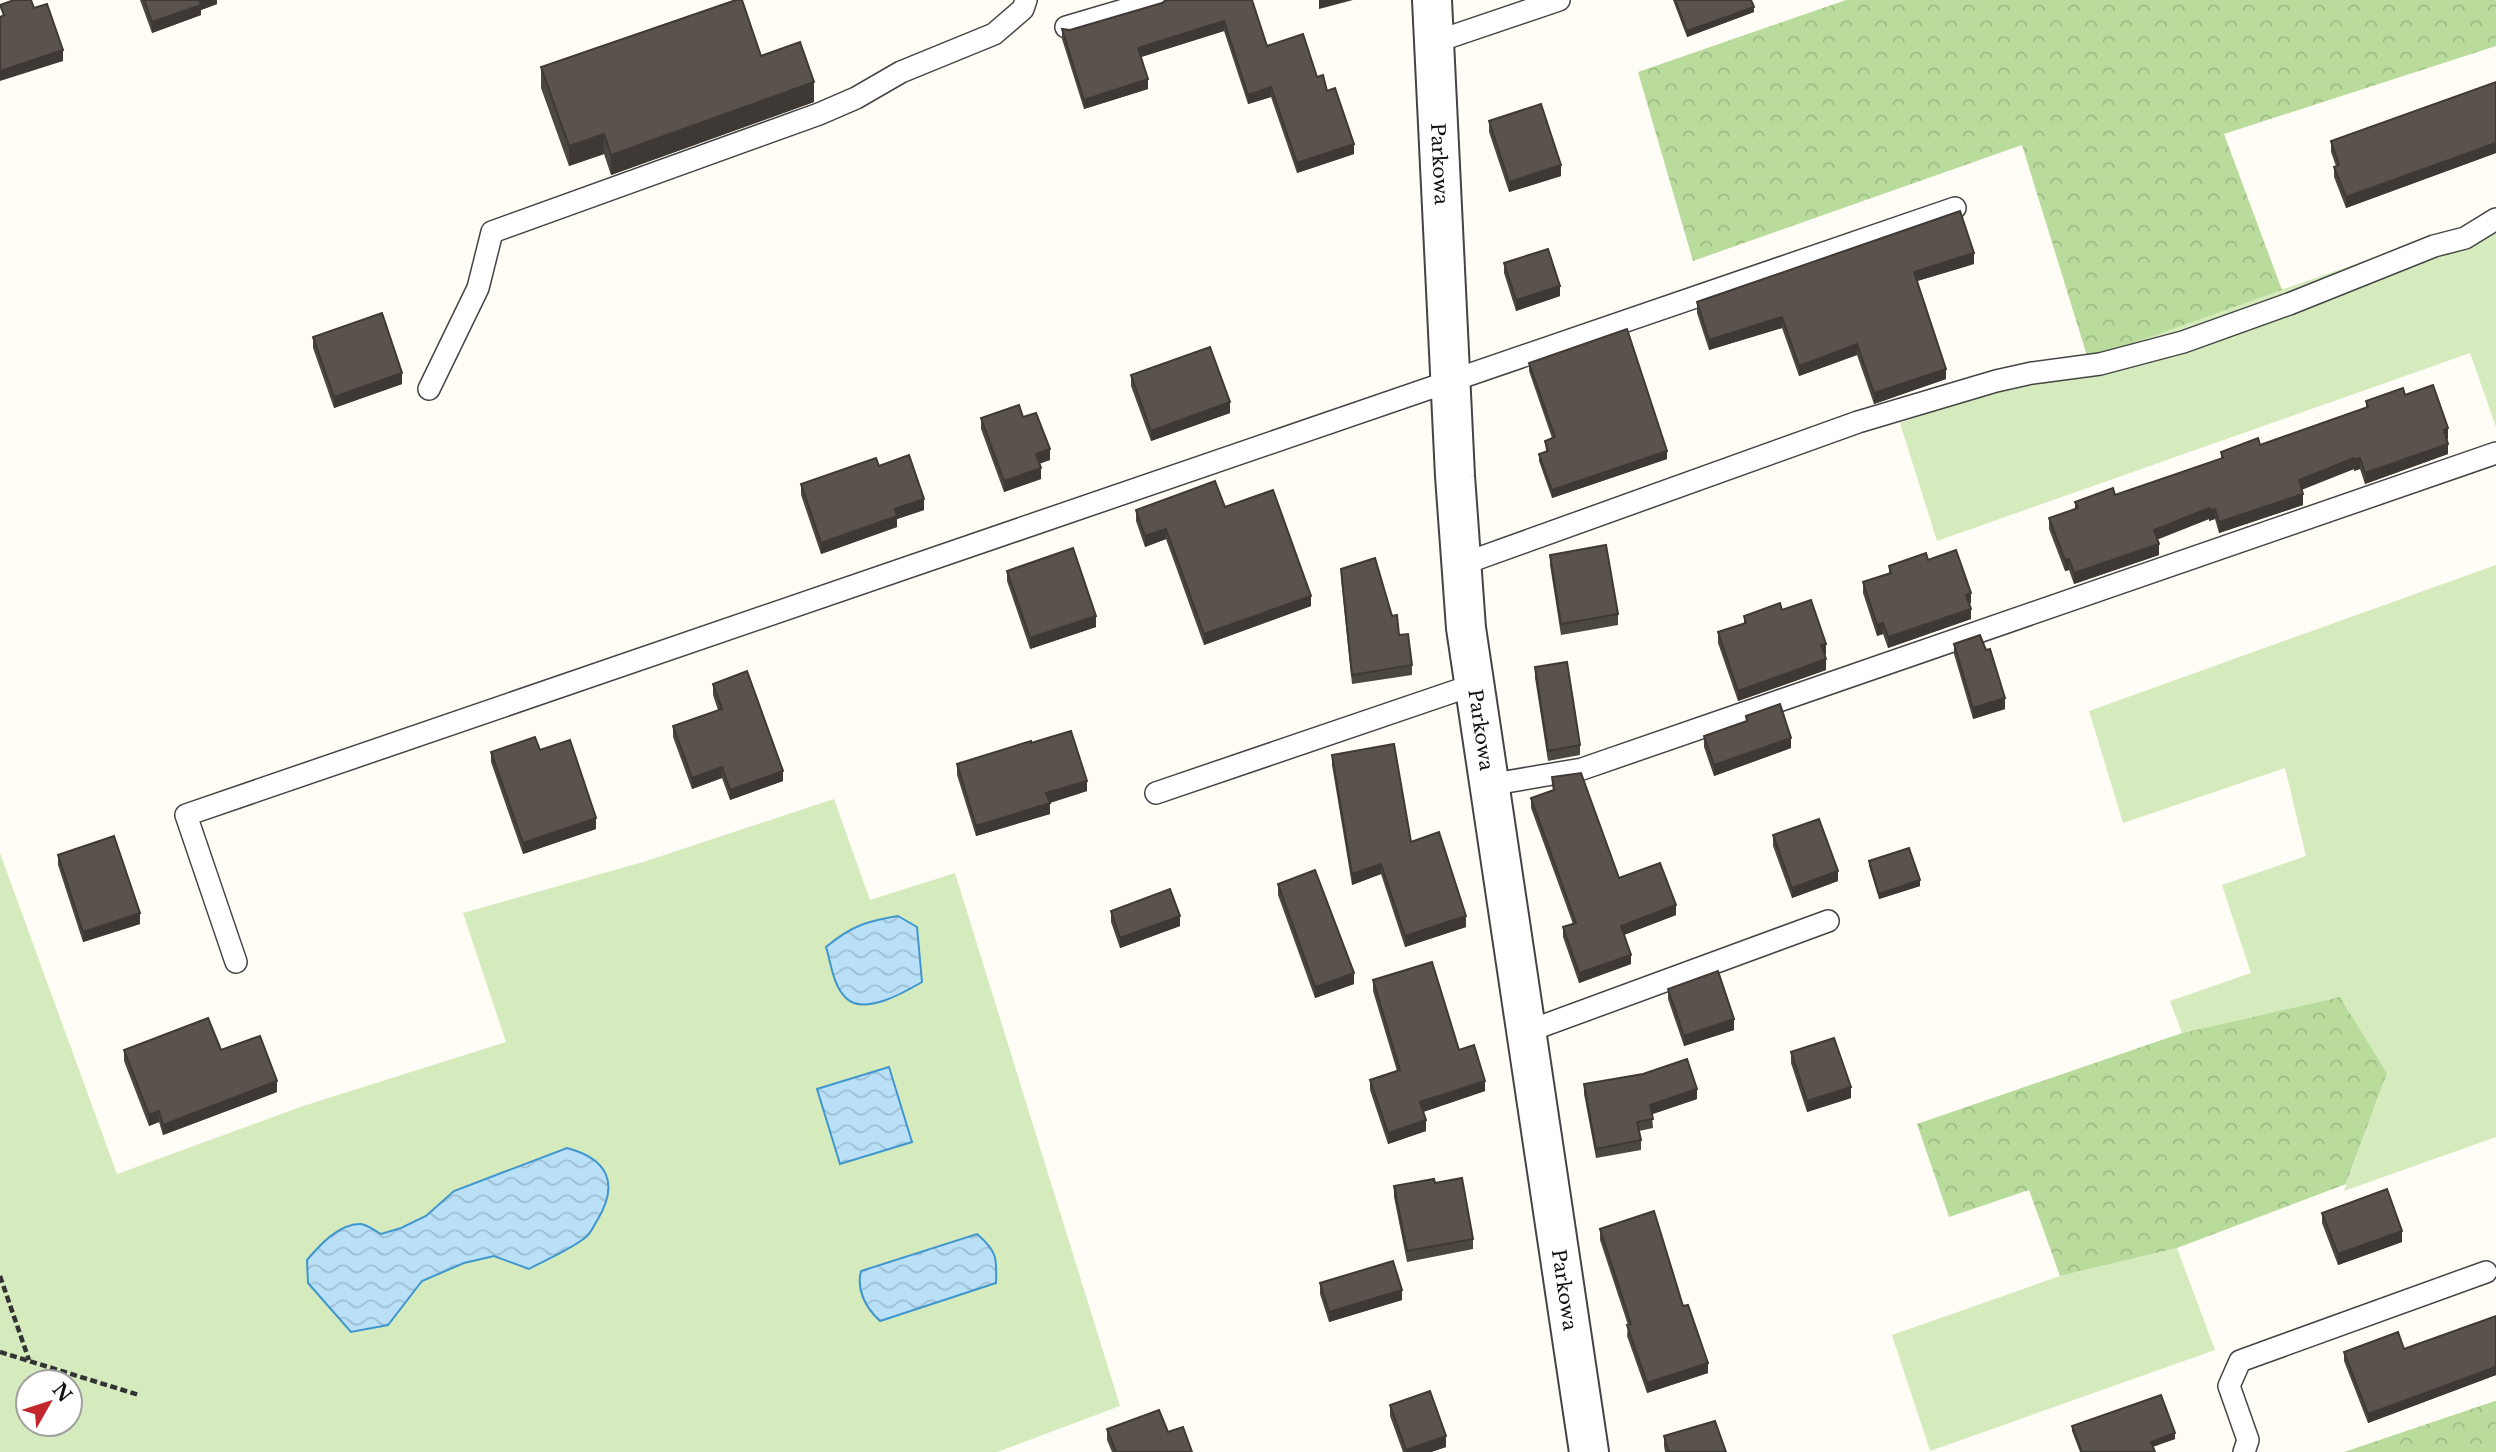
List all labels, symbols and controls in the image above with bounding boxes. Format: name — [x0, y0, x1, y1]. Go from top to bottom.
street label: Parkowa — [1426, 122, 1453, 206]
street label: Parkowa — [1463, 688, 1498, 773]
street label: Parkowa — [1547, 1248, 1582, 1333]
north arrow — [14, 1368, 84, 1438]
text: N — [47, 1378, 76, 1407]

